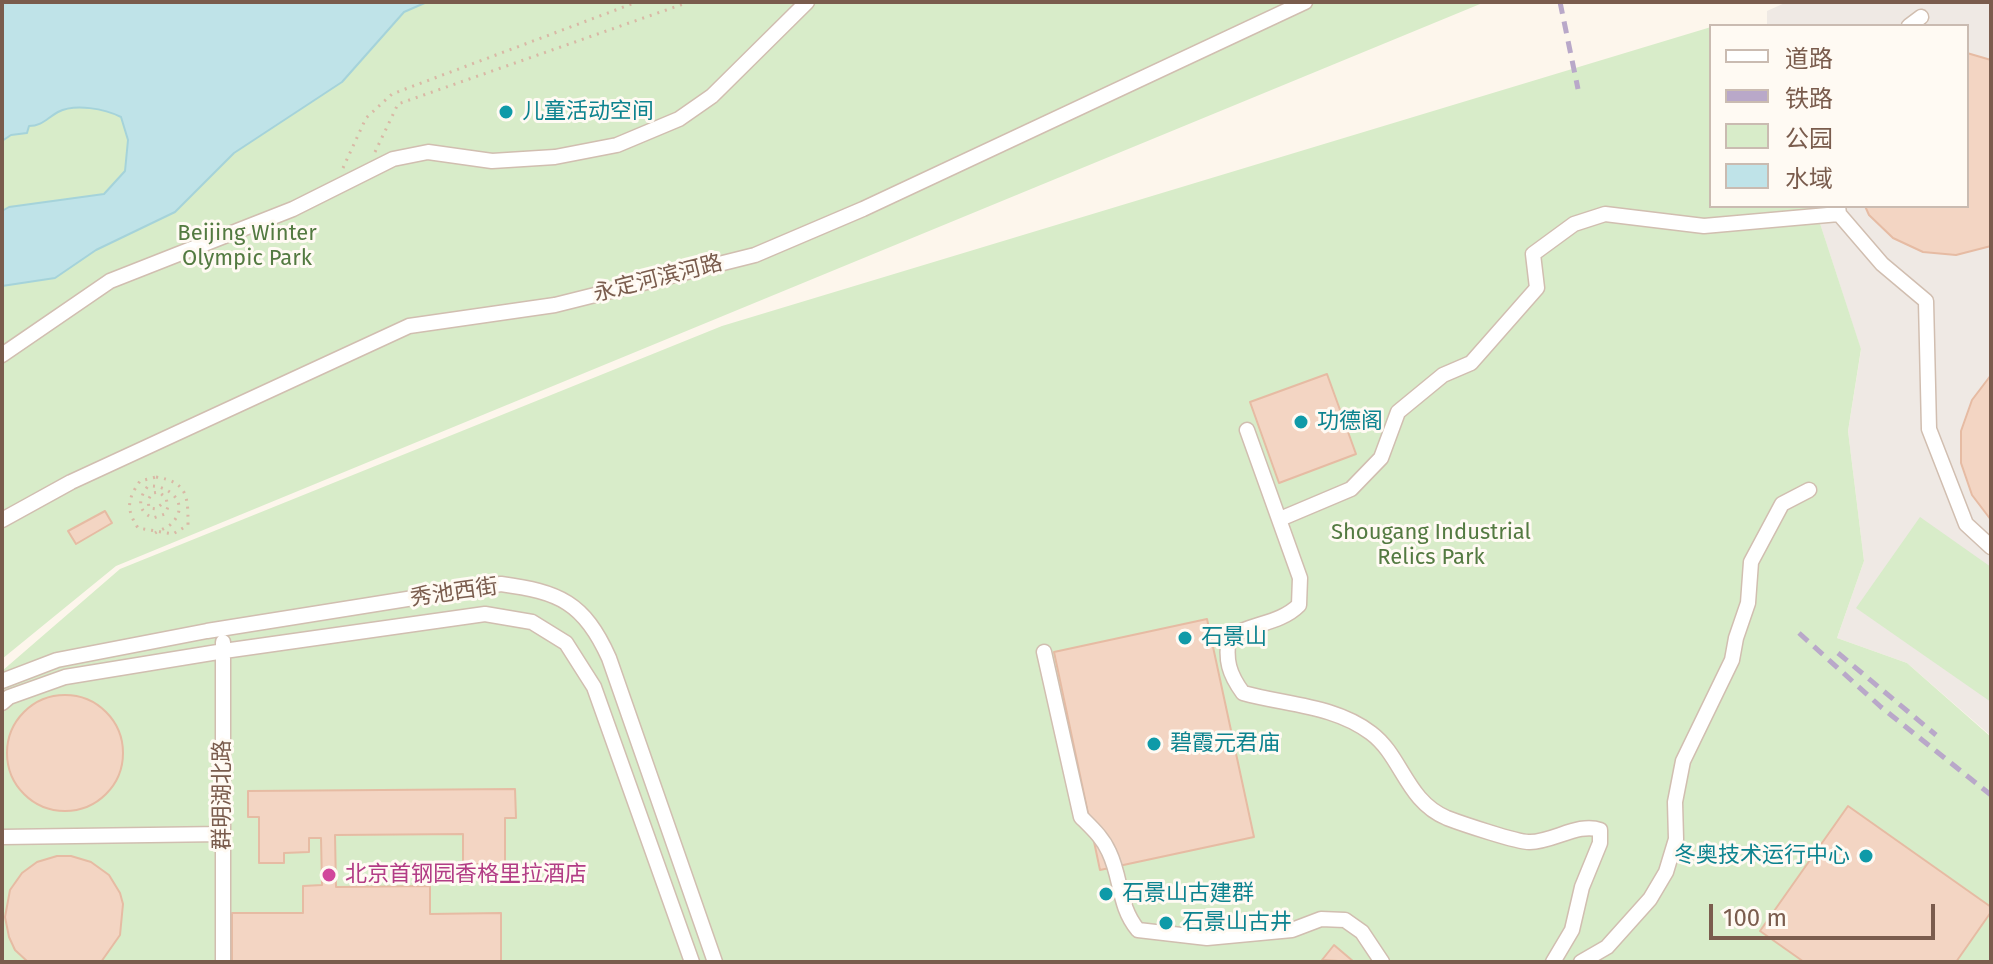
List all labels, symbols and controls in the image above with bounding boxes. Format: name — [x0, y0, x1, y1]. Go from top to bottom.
legend — [1709, 24, 1969, 208]
text: 道路 — [1785, 45, 1833, 73]
text: 铁路 — [1785, 85, 1833, 113]
place label: 儿童活动空间 — [522, 99, 654, 125]
marker: 儿童活动空间 — [497, 103, 515, 121]
text: 公园 — [1785, 125, 1833, 153]
text: 水域 — [1785, 165, 1833, 193]
park label: Beijing Winter Olympic Park — [177, 221, 317, 272]
street label: 永定河滨河路 — [591, 250, 725, 308]
place label: 功德阁 — [1317, 409, 1383, 435]
marker: 功德阁 — [1292, 413, 1310, 431]
park label: Shougang Industrial Relics Park — [1331, 520, 1531, 572]
street label: 秀池西街 — [409, 574, 499, 612]
place label: 石景山 — [1201, 625, 1267, 651]
marker: 石景山 — [1176, 629, 1194, 647]
place label: 碧霞元君庙 — [1170, 731, 1280, 757]
marker: 碧霞元君庙 — [1145, 735, 1163, 753]
street label: 群明湖北路 — [210, 740, 236, 850]
place label: 冬奥技术运行中心 — [1674, 843, 1850, 869]
marker: 冬奥技术运行中心 — [1857, 847, 1875, 865]
place label: 北京首钢园香格里拉酒店 — [345, 862, 587, 888]
marker: 北京首钢园香格里拉酒店 — [320, 866, 338, 884]
place label: 石景山古建群 — [1122, 881, 1254, 907]
marker: 石景山古建群 — [1097, 885, 1115, 903]
scale bar — [1713, 888, 1939, 938]
text: 100 m — [1723, 904, 1787, 932]
place label: 石景山古井 — [1182, 910, 1292, 936]
marker: 石景山古井 — [1157, 914, 1175, 932]

